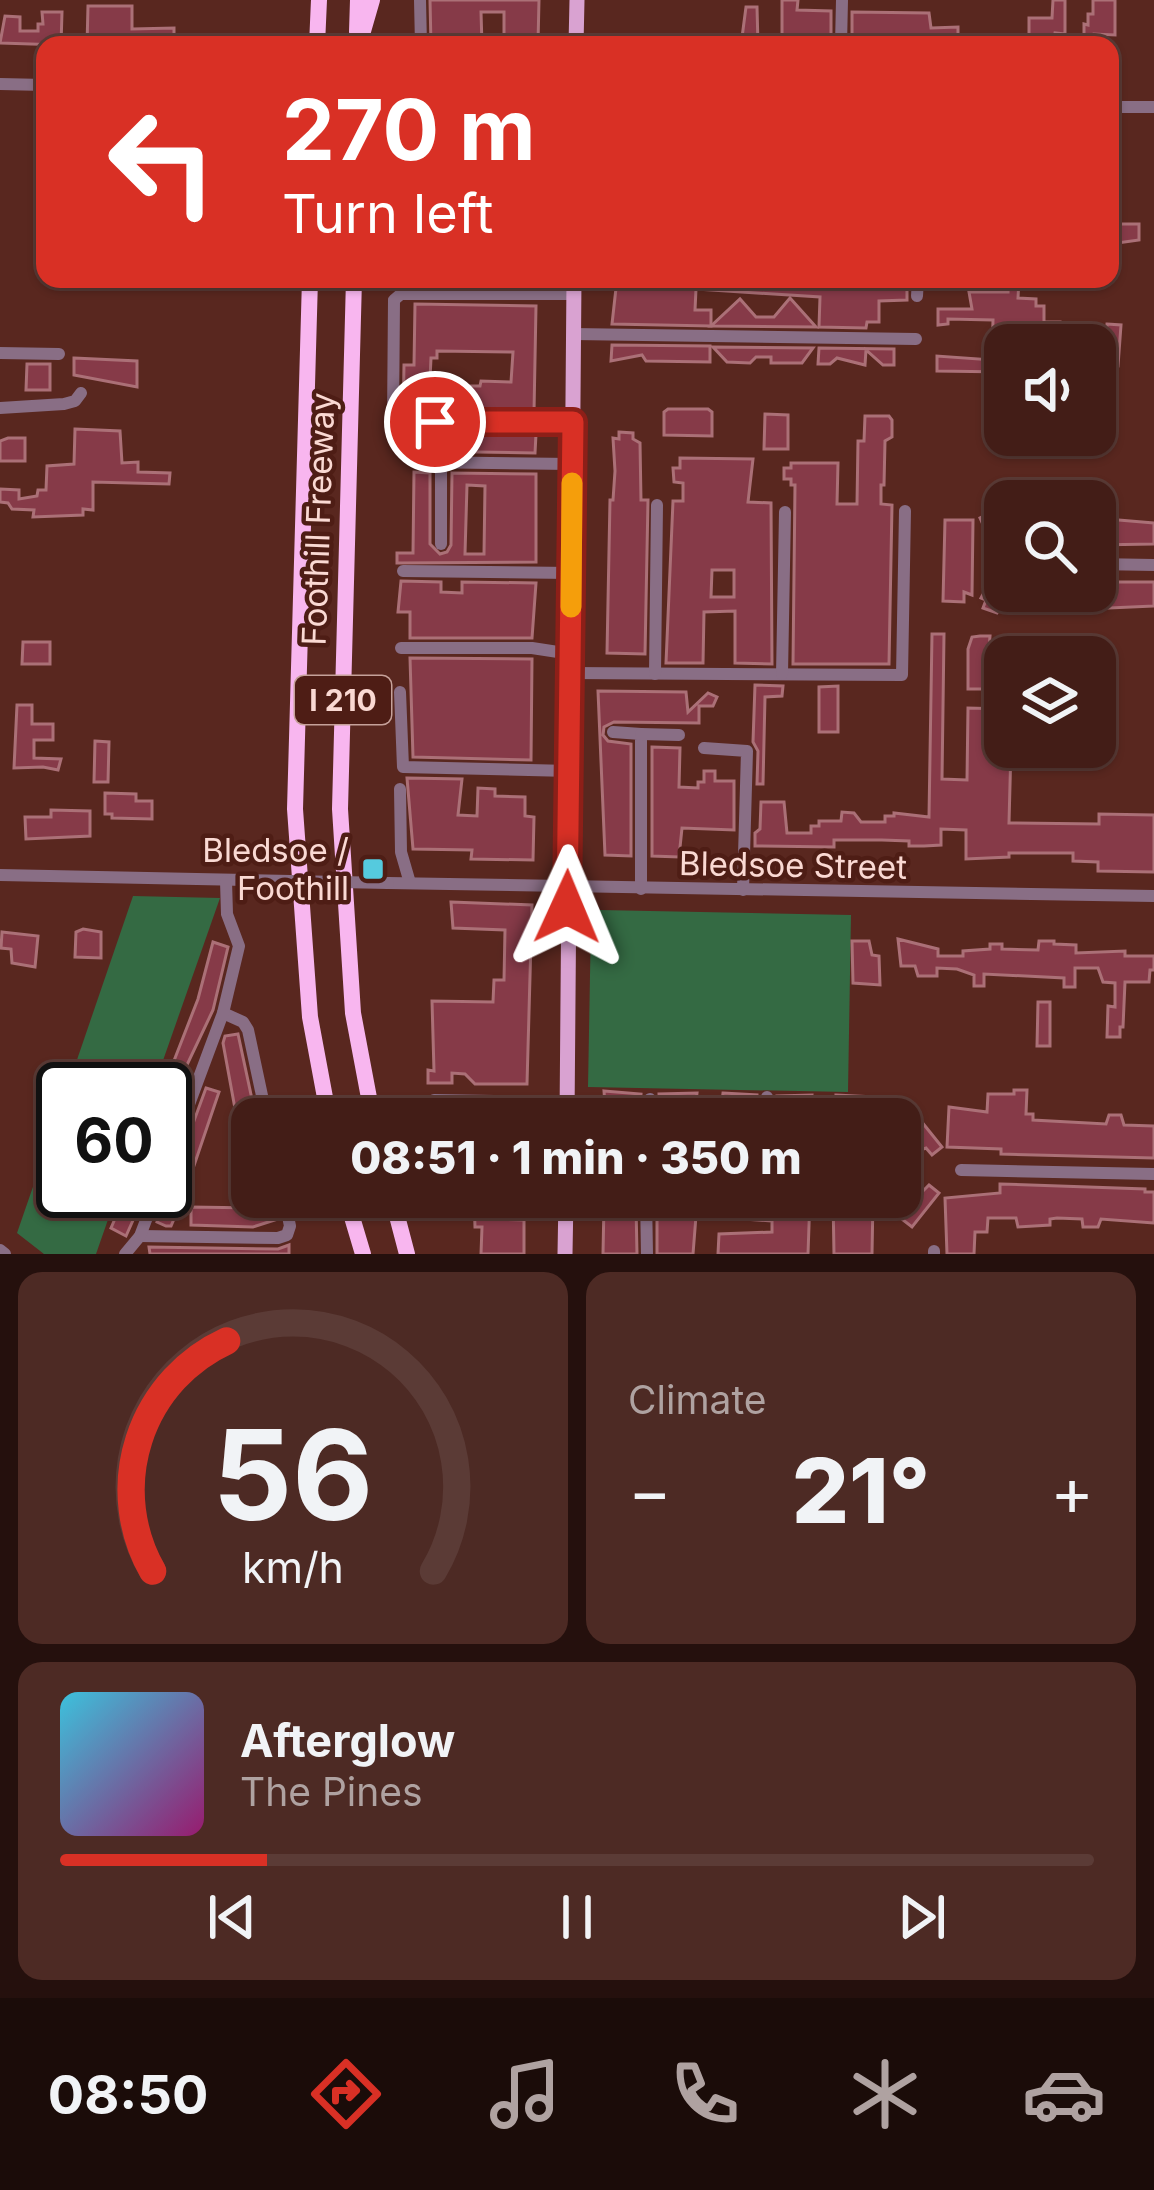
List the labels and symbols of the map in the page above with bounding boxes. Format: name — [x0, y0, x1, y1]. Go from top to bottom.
pin — [384, 371, 486, 473]
street label: Foothill Freeway — [294, 392, 342, 646]
road number: I 210 — [295, 676, 391, 724]
place label: Bledsoe / Foothill — [202, 830, 349, 908]
street label: Bledsoe Street — [679, 843, 907, 887]
position arrow — [504, 844, 630, 970]
marker: Bledsoe / Foothill — [360, 856, 386, 882]
speed limit sign: 60 — [36, 1062, 192, 1218]

